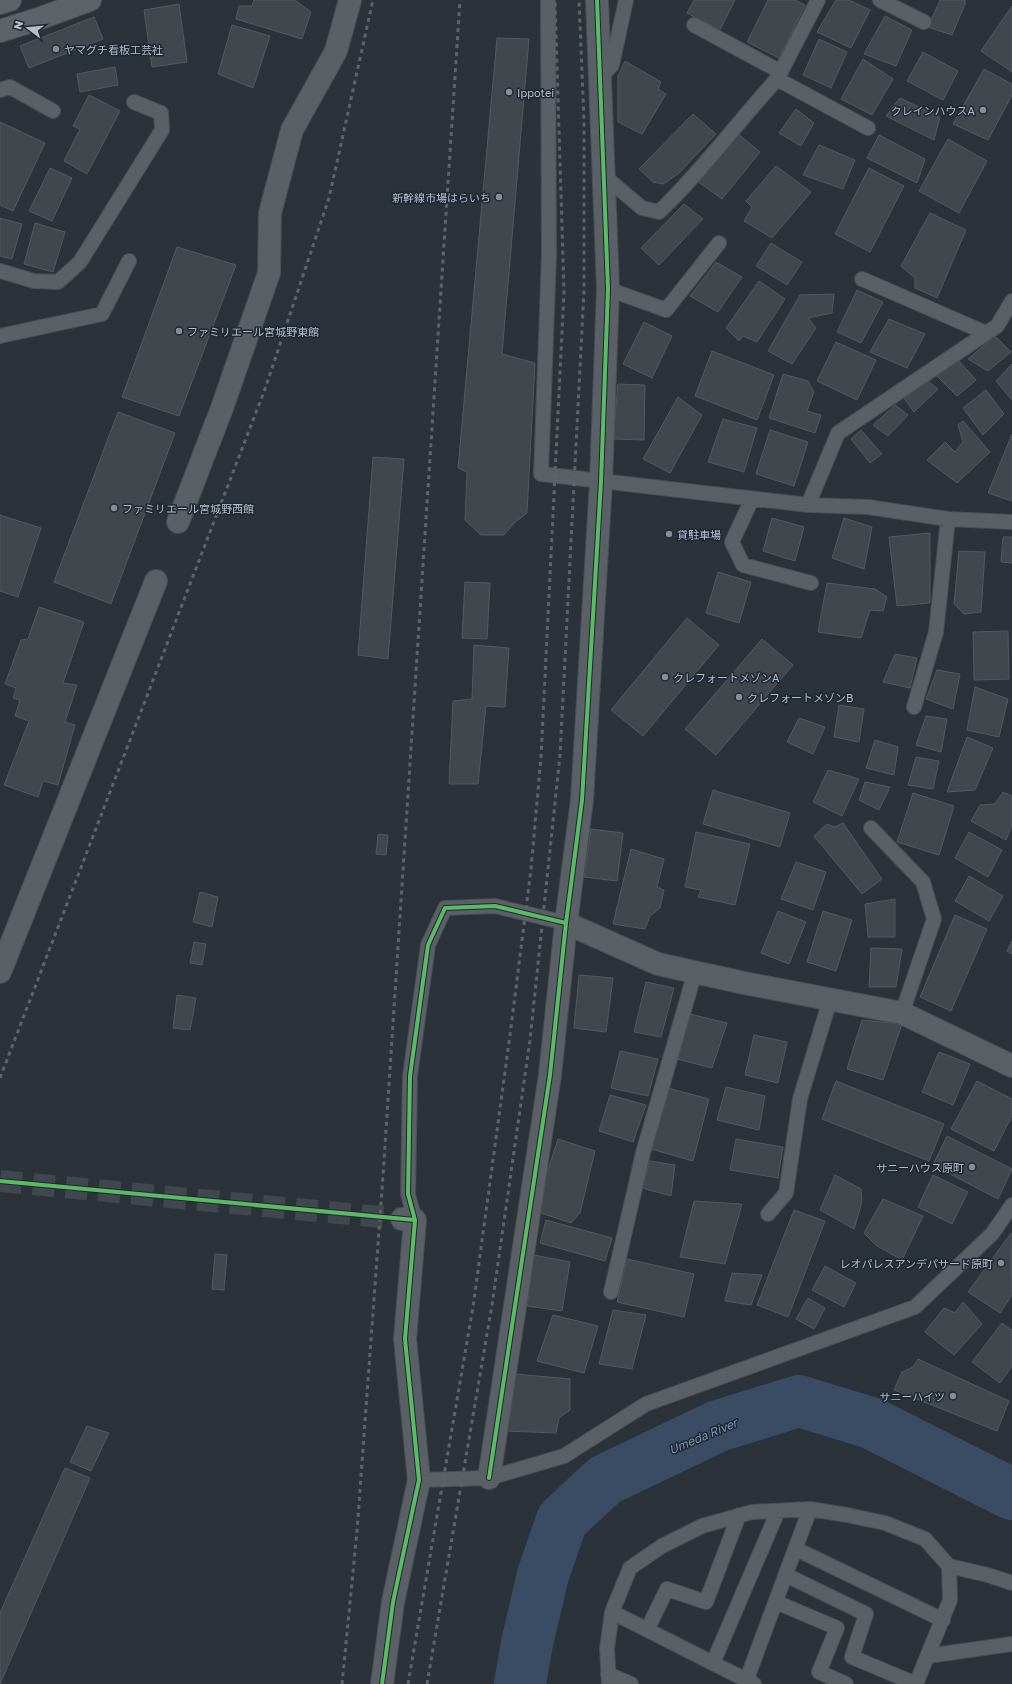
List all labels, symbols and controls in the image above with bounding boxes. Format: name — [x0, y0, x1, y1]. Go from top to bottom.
north arrow — [8, 8, 48, 48]
text: N — [11, 19, 25, 31]
place label: ヤマグチ看板工芸社 — [64, 43, 163, 56]
marker: ヤマグチ看板工芸社 — [51, 44, 61, 54]
place label: Ippotei — [517, 86, 554, 99]
marker: Ippotei — [504, 87, 514, 97]
place label: クレインハウスA — [891, 104, 976, 117]
marker: クレインハウスA — [978, 105, 988, 115]
place label: 新幹線市場はらいち — [392, 191, 491, 204]
marker: 新幹線市場はらいち — [494, 192, 504, 202]
place label: ファミリエール宮城野東館 — [187, 325, 319, 338]
marker: ファミリエール宮城野東館 — [174, 326, 184, 336]
place label: ファミリエール宮城野西館 — [122, 502, 254, 515]
marker: ファミリエール宮城野西館 — [109, 503, 119, 513]
place label: 貸駐車場 — [677, 528, 721, 541]
marker: 貸駐車場 — [664, 529, 674, 539]
place label: クレフォートメゾンA — [673, 671, 780, 684]
marker: クレフォートメゾンA — [660, 672, 670, 682]
place label: クレフォートメゾンB — [747, 691, 853, 704]
marker: クレフォートメゾンB — [734, 692, 744, 702]
place label: サニーハウス原町 — [876, 1161, 964, 1174]
marker: サニーハウス原町 — [967, 1162, 977, 1172]
place label: レオパレスアンデパサード原町 — [839, 1257, 993, 1270]
marker: レオパレスアンデパサード原町 — [996, 1258, 1006, 1268]
place label: サニーハイツ — [879, 1390, 945, 1403]
marker: サニーハイツ — [948, 1391, 958, 1401]
water label: Umeda River — [666, 1414, 742, 1457]

